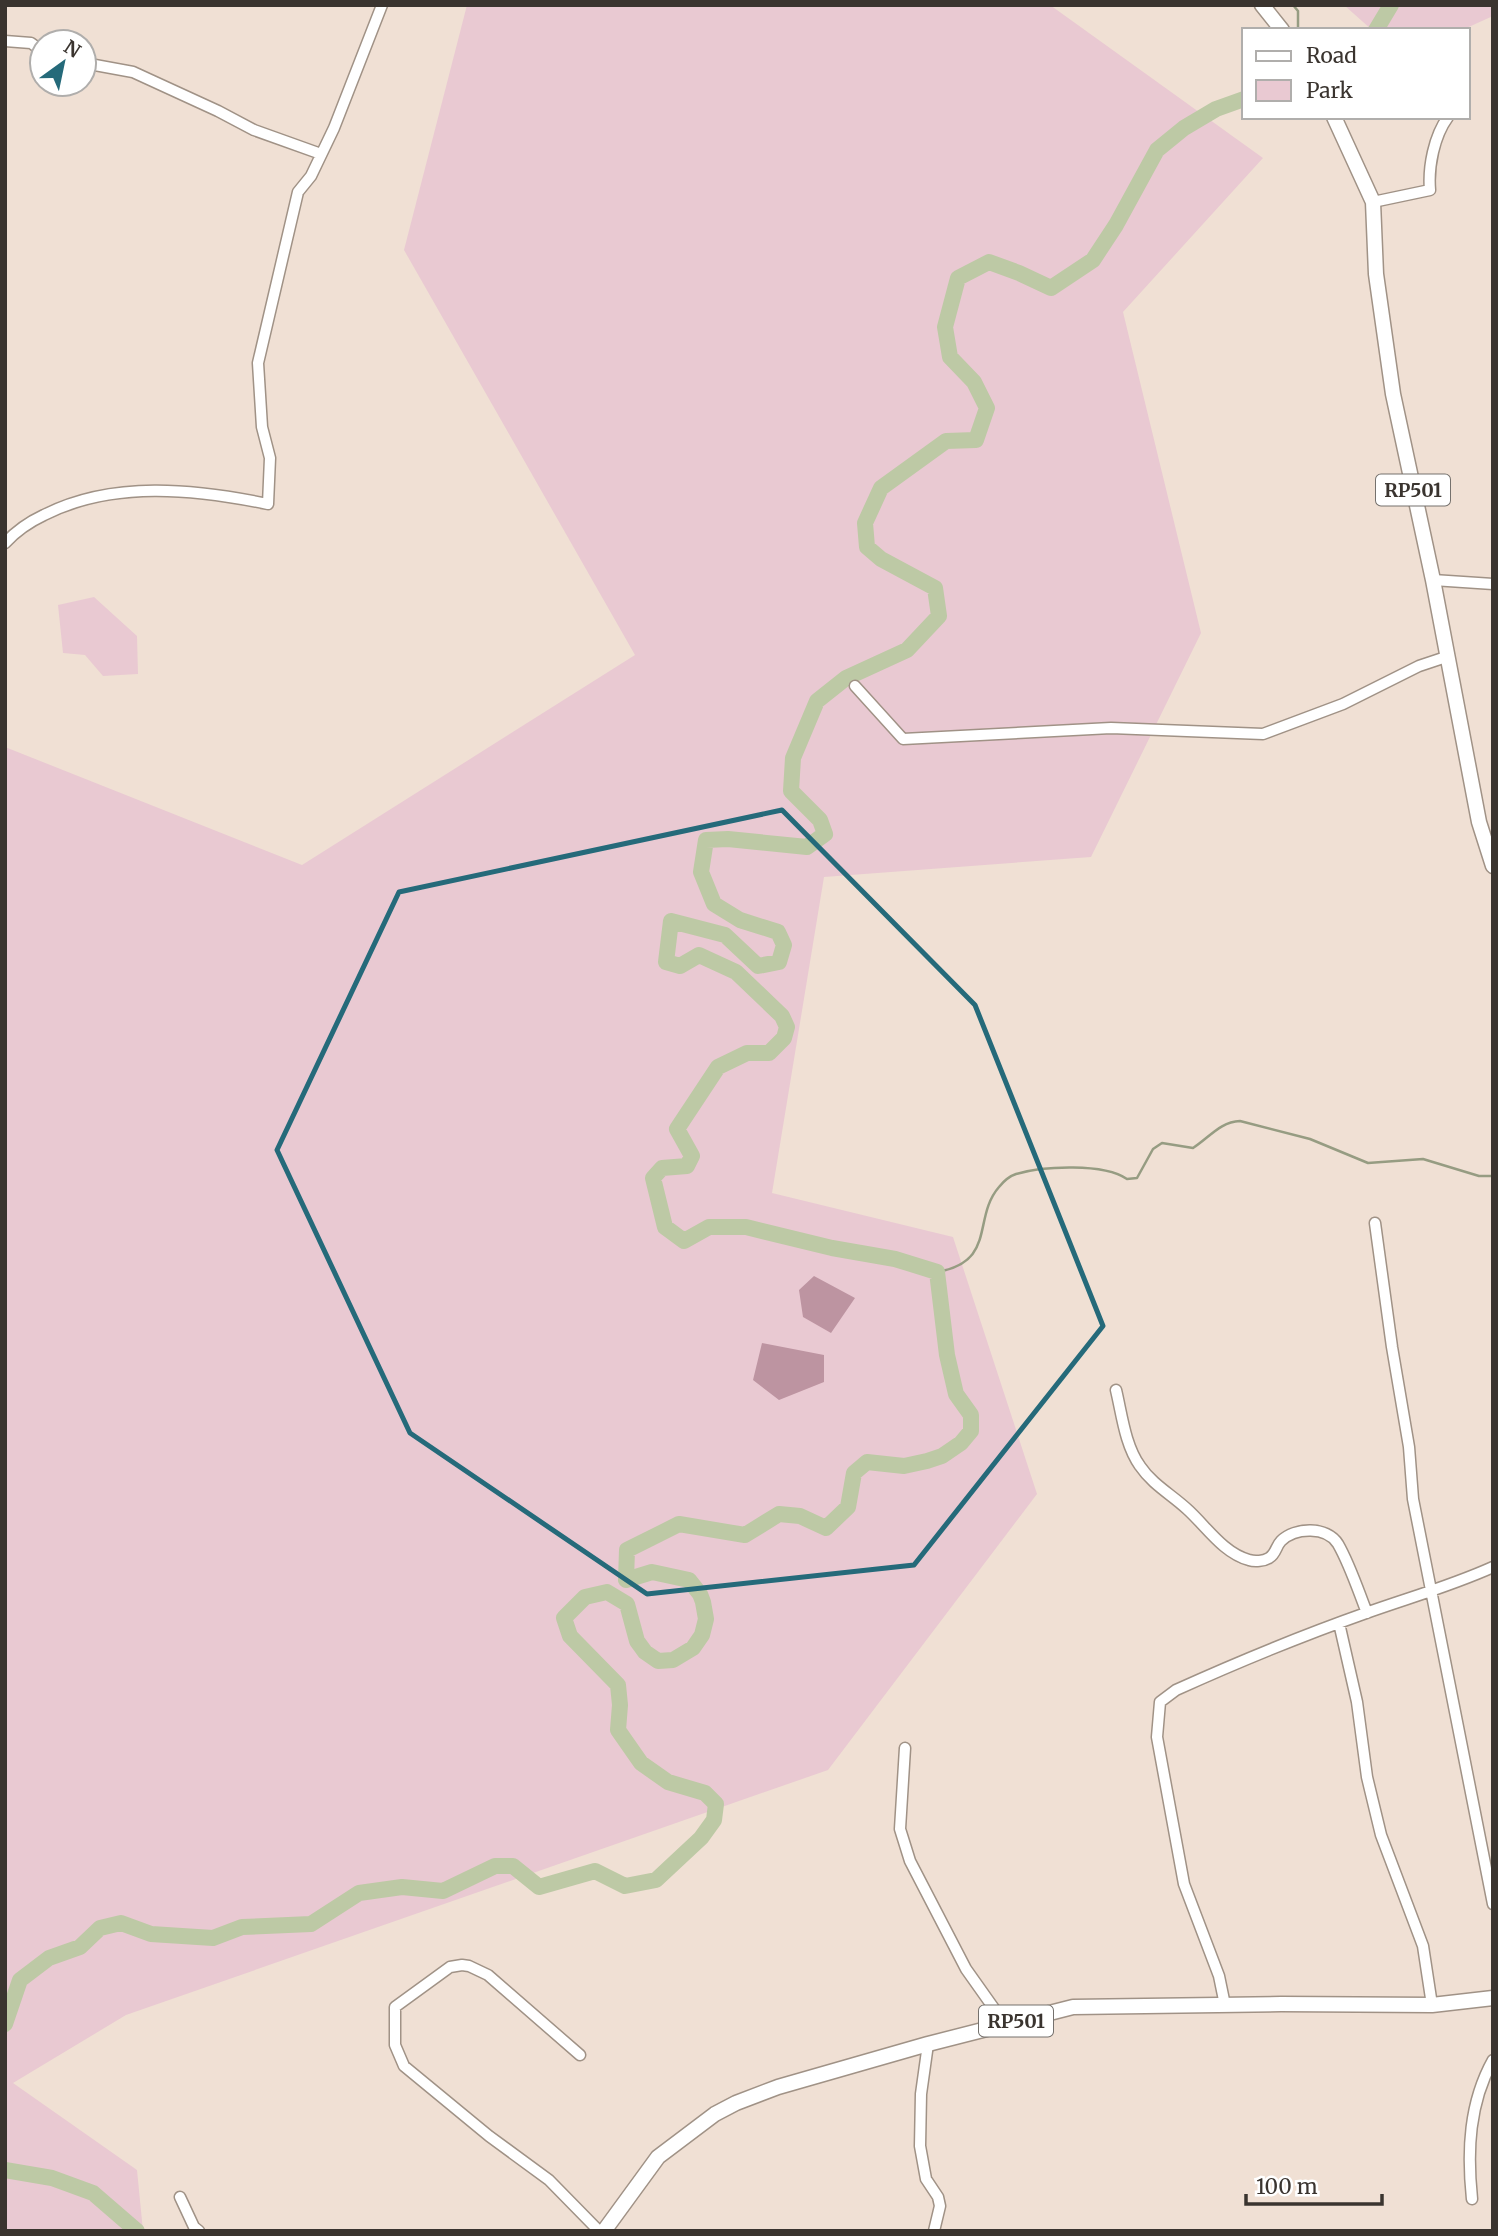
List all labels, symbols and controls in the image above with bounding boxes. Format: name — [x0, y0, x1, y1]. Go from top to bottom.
north arrow — [28, 28, 98, 98]
legend — [1242, 28, 1470, 119]
text: N — [59, 35, 85, 63]
text: Road — [1306, 42, 1357, 69]
text: Park — [1306, 77, 1353, 104]
road number: RP501 — [1376, 475, 1450, 505]
road number: RP501 — [979, 2006, 1053, 2036]
scale bar — [1246, 2162, 1382, 2206]
text: 100 m — [1256, 2173, 1318, 2200]

